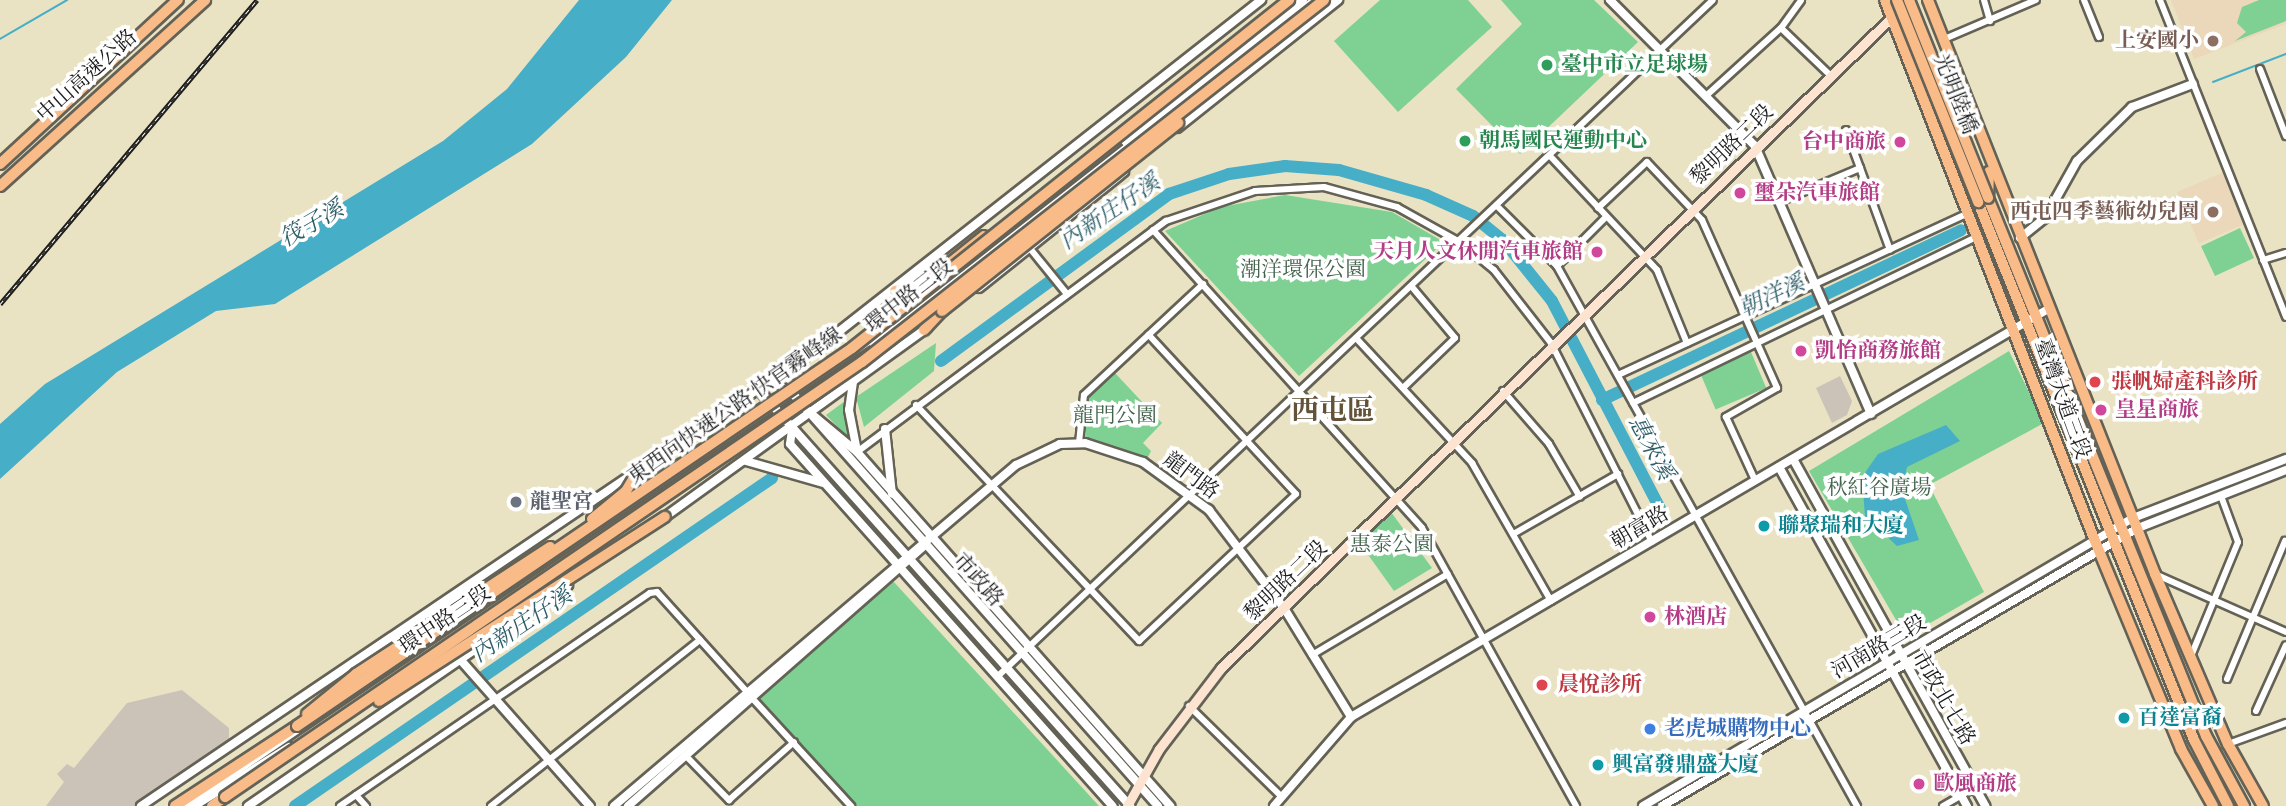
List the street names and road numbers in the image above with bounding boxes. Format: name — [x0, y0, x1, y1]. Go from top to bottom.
street label: 中山高速公路 — [32, 24, 142, 128]
street label: 光明陸橋 — [1928, 50, 1982, 138]
street label: 黎明路二段 — [1685, 99, 1779, 191]
street label: 環中路三段 — [860, 254, 958, 338]
street label: 東西向快速公路 快官霧峰線 — [623, 322, 847, 490]
street label: 臺灣大道三段 — [2029, 335, 2095, 463]
street label: 龍門路 — [1158, 447, 1224, 505]
street label: 朝富路 — [1607, 501, 1673, 555]
street label: 黎明路二段 — [1239, 535, 1333, 627]
street label: 市政路 — [948, 548, 1008, 612]
street label: 環中路三段 — [394, 580, 496, 660]
street label: 河南路三段 — [1827, 610, 1931, 684]
street label: 市政北七路 — [1906, 646, 1980, 750]

